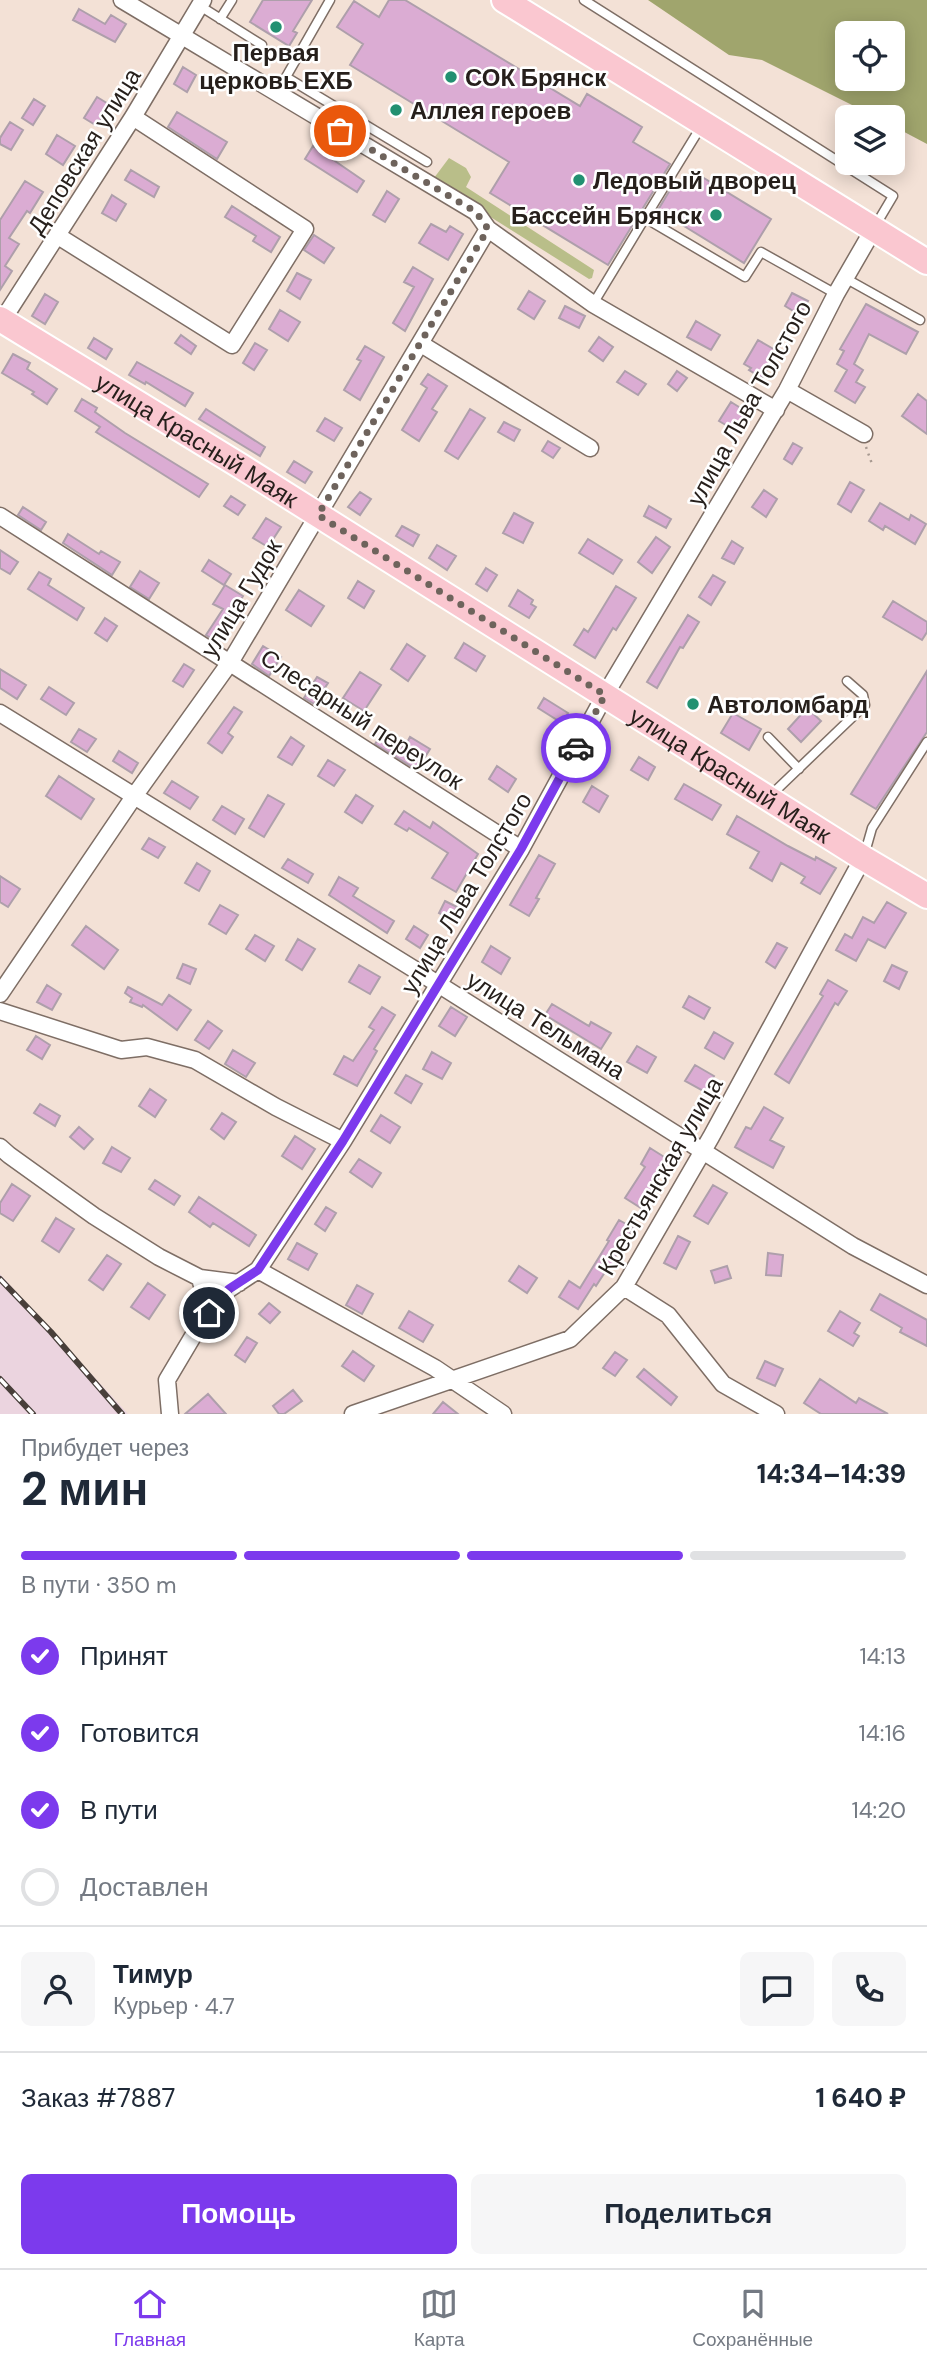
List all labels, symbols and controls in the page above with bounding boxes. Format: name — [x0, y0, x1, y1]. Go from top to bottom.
marker: Первая церковь ЕХБ — [268, 19, 284, 35]
map controls — [835, 21, 905, 175]
button: locate — [835, 21, 905, 91]
place label: Первая церковь ЕХБ — [199, 37, 353, 96]
street label: Деповская улица — [20, 62, 148, 240]
place label: СОК Брянск — [465, 62, 607, 93]
marker: СОК Брянск — [443, 69, 459, 85]
place label: Аллея героев — [410, 95, 571, 126]
pin — [310, 101, 370, 161]
marker: Аллея героев — [388, 102, 404, 118]
button: layers — [835, 105, 905, 175]
icon: bag — [321, 112, 359, 150]
place label: Ледовый дворец — [593, 165, 796, 196]
marker: Ледовый дворец — [571, 172, 587, 188]
place label: Бассейн Брянск — [511, 200, 703, 231]
marker: Бассейн Брянск — [708, 207, 724, 223]
street label: улица Льва Толстого — [680, 295, 818, 511]
street label: улица Красный Маяк — [90, 366, 305, 514]
street label: улица Гудок — [194, 533, 289, 663]
street label: Слесарный переулок — [255, 642, 470, 797]
place label: Автоломбард — [707, 689, 868, 720]
marker: Автоломбард — [685, 696, 701, 712]
street label: улица Красный Маяк — [624, 700, 838, 850]
courier — [541, 713, 611, 783]
icon: car — [557, 729, 595, 767]
street label: улица Льва Толстого — [393, 786, 539, 1000]
street label: улица Тельмана — [461, 964, 632, 1086]
street label: Крестьянская улица — [591, 1071, 730, 1281]
pin — [179, 1283, 239, 1343]
icon: home — [190, 1294, 228, 1332]
text: Прибудет через — [21, 1433, 189, 1463]
text: 14:34–14:39 — [757, 1457, 906, 1491]
text: 2 мин — [21, 1459, 148, 1519]
text: В пути · 350 m — [21, 1570, 177, 1600]
icon: check — [21, 1637, 59, 1675]
text: Принят — [80, 1639, 168, 1673]
text: 14:13 — [859, 1641, 906, 1671]
icon: check — [21, 1714, 59, 1752]
text: Готовится — [80, 1716, 199, 1750]
text: 14:16 — [859, 1718, 906, 1748]
icon: check — [21, 1791, 59, 1829]
text: В пути — [80, 1793, 158, 1827]
text: 14:20 — [851, 1795, 906, 1825]
text: Доставлен — [80, 1870, 209, 1904]
button: person — [21, 1952, 95, 2026]
button: chat — [740, 1952, 814, 2026]
button: phone — [832, 1952, 906, 2026]
text: Тимур — [113, 1957, 193, 1991]
text: Курьер · 4.7 — [113, 1991, 235, 2021]
text: Заказ #7887 — [21, 2081, 175, 2115]
text: 1 640 ₽ — [816, 2081, 906, 2115]
button: Помощь — [21, 2174, 457, 2254]
button: Поделиться — [471, 2174, 906, 2254]
tab: Главная — [114, 2285, 186, 2352]
tab: Карта — [414, 2285, 465, 2352]
tab: Сохранённые — [692, 2285, 813, 2352]

